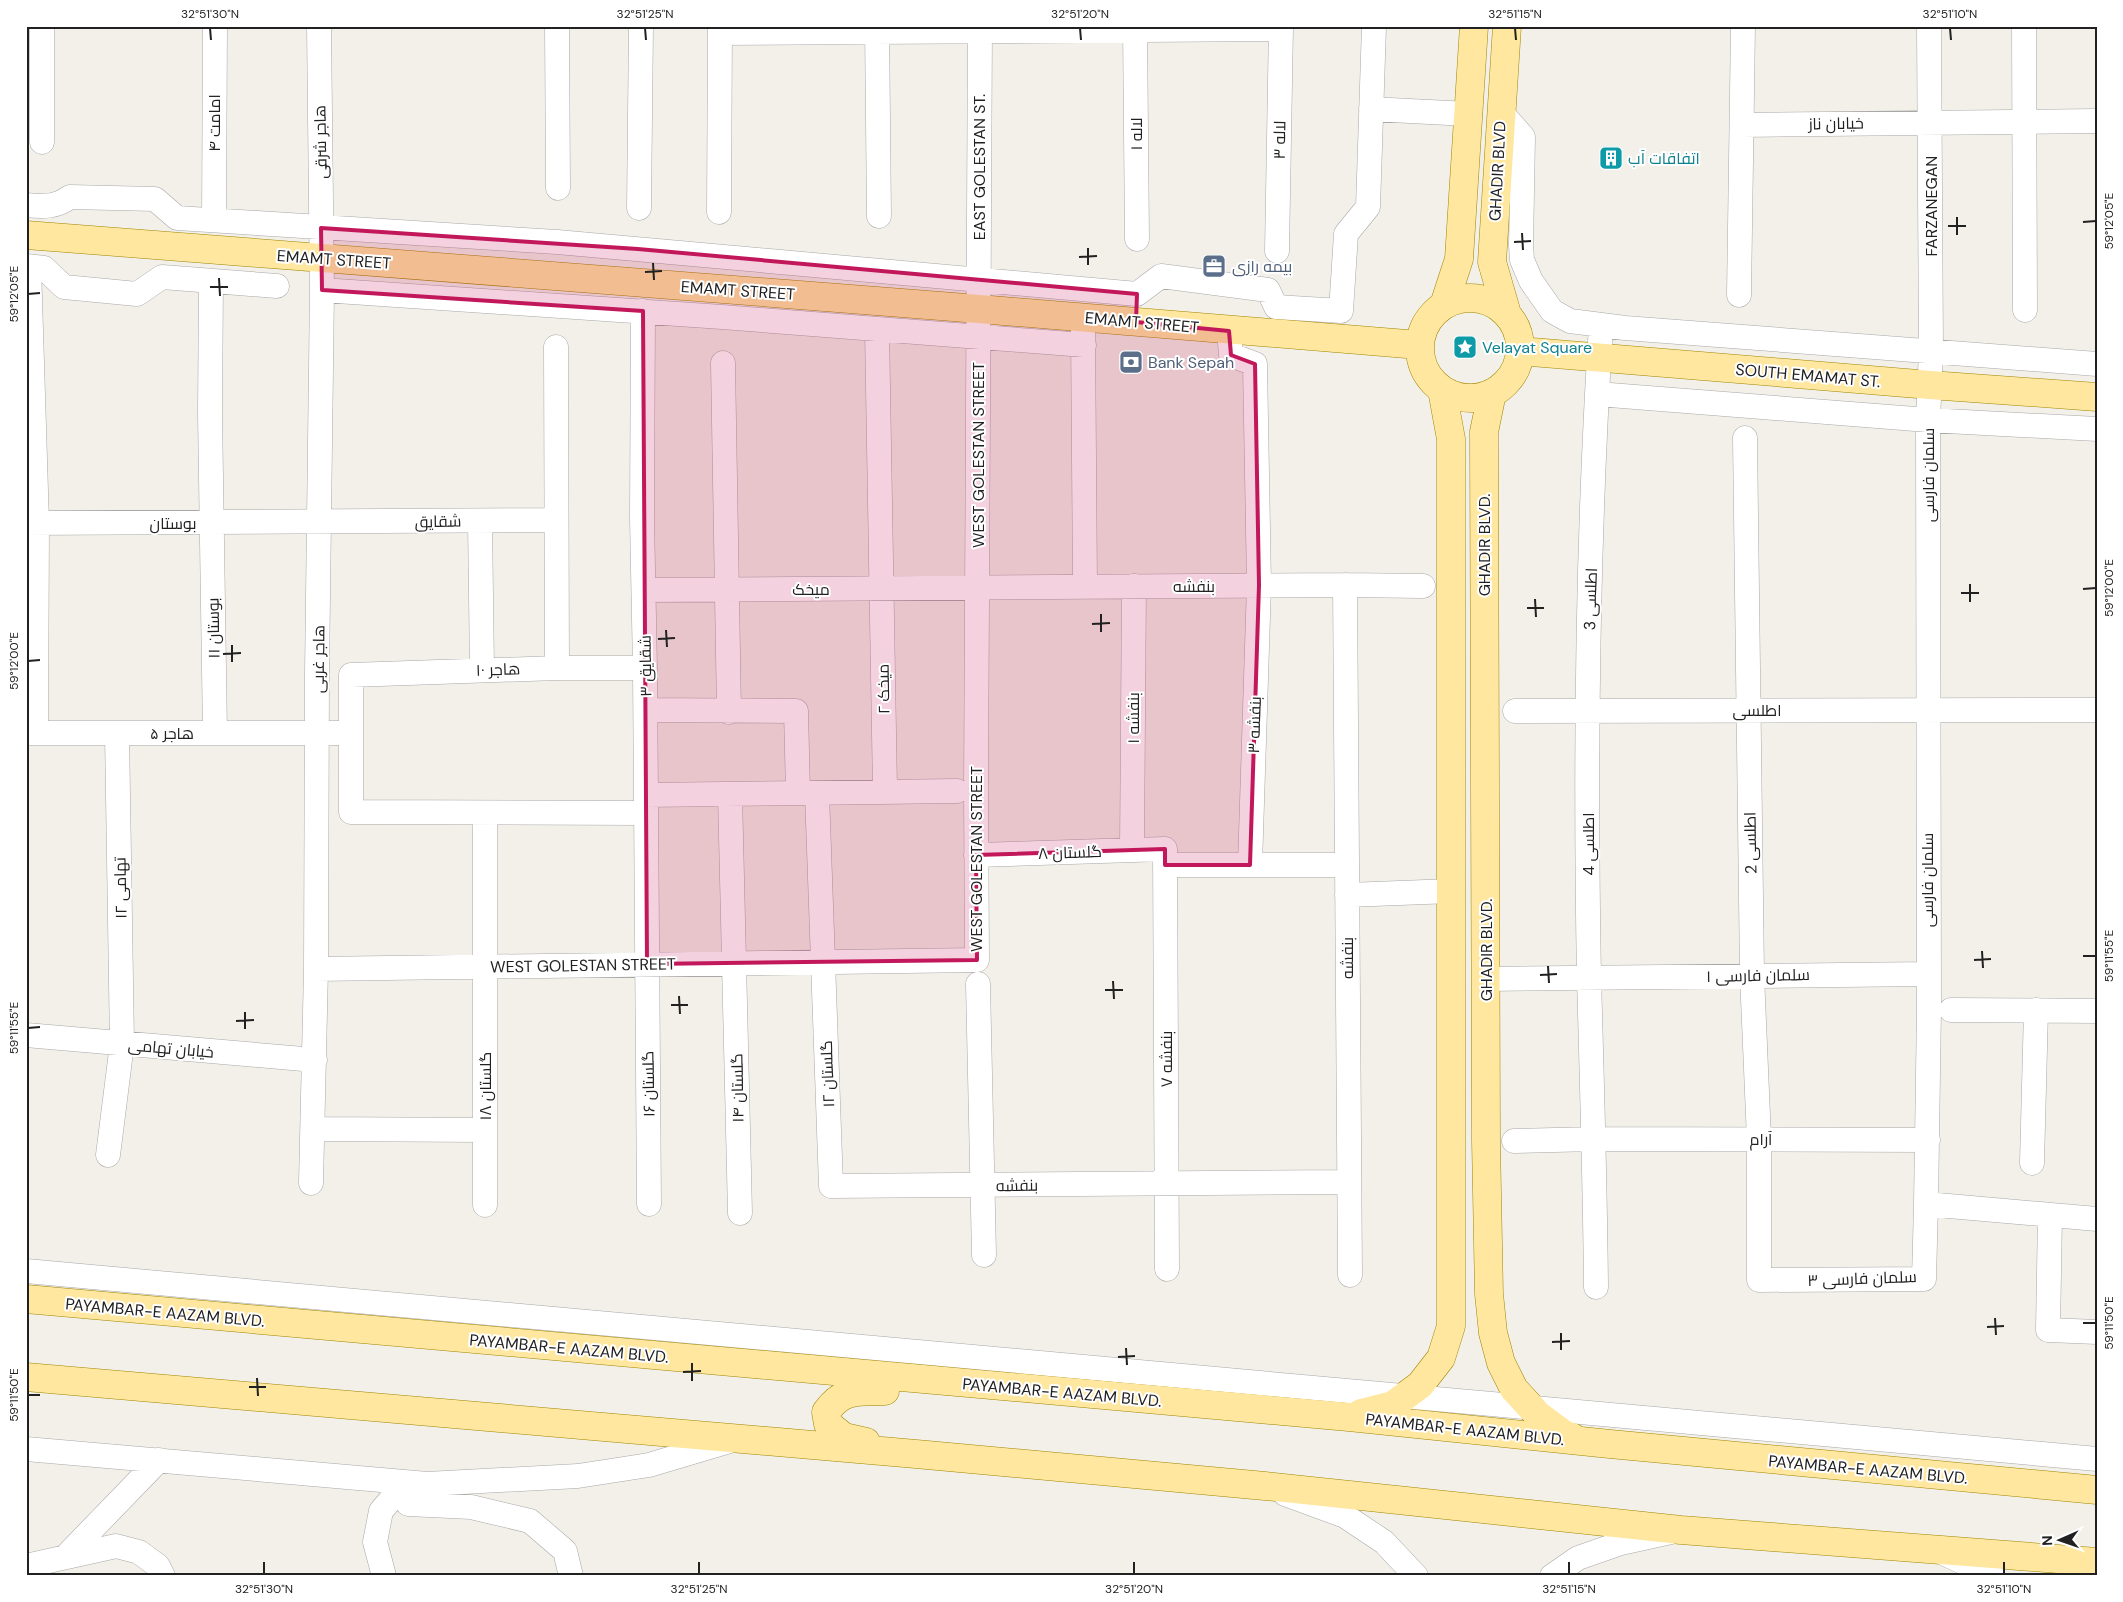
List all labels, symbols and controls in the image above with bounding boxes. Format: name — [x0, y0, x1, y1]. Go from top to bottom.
text: 32°51'30"N — [181, 6, 239, 22]
text: 32°51'25"N — [617, 6, 673, 22]
text: 32°51'20"N — [1051, 6, 1109, 22]
text: 32°51'15"N — [1488, 6, 1542, 22]
text: 32°51'10"N — [1923, 6, 1977, 22]
street label: امامت ۴ — [204, 94, 225, 152]
street label: EAST GOLESTAN ST. — [969, 94, 990, 240]
street label: هاجر شرقی — [309, 105, 332, 179]
street label: خیابان ناز — [1807, 113, 1864, 134]
street label: لاله ۱ — [1126, 117, 1147, 151]
street label: لاله ۳ — [1269, 120, 1290, 160]
street label: GHADIR BLVD — [1484, 121, 1511, 222]
building icon: اتفاقات آب — [1598, 145, 1624, 171]
place label: اتفاقات آب — [1628, 148, 1700, 169]
street label: FARZANEGAN — [1921, 156, 1942, 256]
text: 59°12'05"E — [2101, 192, 2117, 249]
street label: EMAMT STREET — [276, 245, 392, 274]
office icon: بیمه رازی — [1201, 253, 1227, 279]
place label: بیمه رازی — [1232, 256, 1292, 277]
text: 59°12'05"E — [6, 265, 22, 322]
street label: EMAMT STREET — [680, 276, 796, 305]
street label: EMAMT STREET — [1084, 307, 1200, 338]
place icon: Velayat Square — [1452, 334, 1478, 360]
place label: Velayat Square — [1482, 337, 1592, 358]
bank icon: Bank Sepah — [1118, 349, 1144, 375]
place label: Bank Sepah — [1148, 352, 1234, 373]
street label: SOUTH EMAMAT ST. — [1735, 359, 1881, 392]
street label: WEST GOLESTAN STREET — [968, 362, 989, 548]
street label: سلمان فارسی — [1918, 428, 1939, 522]
street label: GHADIR BLVD. — [1474, 494, 1495, 596]
street label: شقایق — [414, 511, 462, 532]
street label: بوستان — [150, 513, 196, 534]
text: 59°12'00"E — [2101, 559, 2117, 617]
street label: اطلسی 3 — [1579, 567, 1602, 631]
street label: بنفشه — [1173, 576, 1215, 597]
street label: میخک — [792, 579, 830, 600]
street label: بوستان ۱۱ — [202, 597, 225, 659]
street label: هاجر غربی — [307, 625, 330, 693]
text: 59°12'00"E — [6, 632, 22, 690]
street label: شقایق ۳ — [634, 635, 657, 697]
street label: هاجر ۱۰ — [475, 658, 521, 681]
street label: میخک ۲ — [873, 664, 894, 714]
street label: بنفشه ۱ — [1123, 692, 1144, 744]
street label: بنفشه ۳ — [1243, 696, 1266, 754]
street label: اطلسی — [1732, 700, 1782, 721]
street label: هاجر ۵ — [150, 723, 194, 744]
street label: WEST GOLESTAN STREET — [966, 766, 987, 952]
street label: اطلسی 2 — [1739, 812, 1762, 874]
street label: اطلسی 4 — [1578, 813, 1599, 875]
street label: سلمان فارسی — [1917, 833, 1938, 927]
street label: گلستان ۸ — [1038, 841, 1102, 864]
street label: تهامی ۱۲ — [109, 856, 132, 919]
street label: GHADIR BLVD. — [1476, 899, 1497, 1001]
text: 59°11'55"E — [2101, 930, 2117, 982]
street label: بنفشه — [1337, 937, 1358, 979]
street label: WEST GOLESTAN STREET — [490, 953, 676, 978]
street label: سلمان فارسی ۱ — [1706, 964, 1810, 987]
text: 59°11'55"E — [6, 1002, 22, 1054]
street label: بنفشه ۷ — [1156, 1031, 1177, 1087]
street label: خیابان تهامی — [127, 1034, 215, 1063]
street label: گلستان ۱۲ — [816, 1040, 839, 1108]
street label: گلستان ۱۶ — [637, 1051, 660, 1117]
street label: گلستان ۱۸ — [475, 1052, 496, 1120]
street label: گلستان ۱۴ — [726, 1053, 749, 1123]
street label: آرام — [1750, 1129, 1773, 1151]
street label: بنفشه — [996, 1175, 1038, 1196]
street label: سلمان فارسی ۳ — [1807, 1266, 1917, 1291]
street label: PAYAMBAR-E AAZAM BLVD. — [64, 1293, 265, 1332]
text: 59°11'50"E — [2101, 1296, 2117, 1350]
street label: PAYAMBAR-E AAZAM BLVD. — [468, 1329, 669, 1368]
text: 59°11'50"E — [6, 1368, 22, 1422]
street label: PAYAMBAR-E AAZAM BLVD. — [961, 1373, 1162, 1412]
street label: PAYAMBAR-E AAZAM BLVD. — [1364, 1409, 1565, 1450]
street label: PAYAMBAR-E AAZAM BLVD. — [1767, 1450, 1968, 1489]
north arrow — [2036, 1514, 2086, 1564]
text: N — [2038, 1535, 2056, 1546]
text: 32°51'30"N — [235, 1581, 293, 1597]
text: 32°51'25"N — [671, 1581, 727, 1597]
text: 32°51'20"N — [1105, 1581, 1163, 1597]
text: 32°51'15"N — [1542, 1581, 1596, 1597]
text: 32°51'10"N — [1977, 1581, 2031, 1597]

